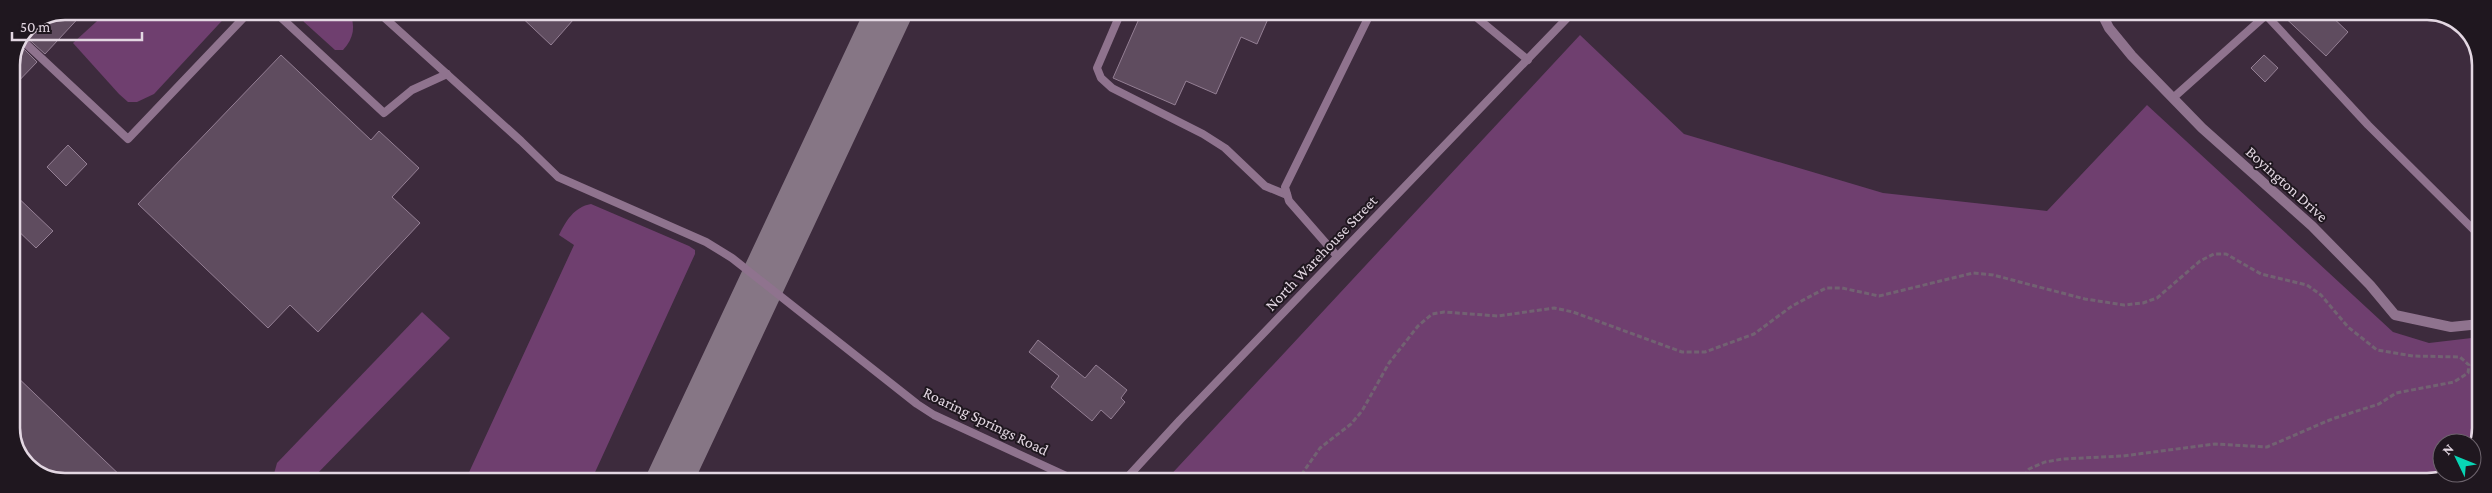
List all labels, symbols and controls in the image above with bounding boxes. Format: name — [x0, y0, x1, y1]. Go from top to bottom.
scale bar — [12, 10, 142, 42]
text: 50 m — [20, 19, 50, 35]
street label: Boyington Drive — [2242, 143, 2331, 226]
street label: North Warehouse Street — [1262, 191, 1381, 314]
street label: Roaring Springs Road — [920, 383, 1052, 460]
north arrow — [2432, 433, 2482, 483]
text: N — [2438, 440, 2457, 458]

